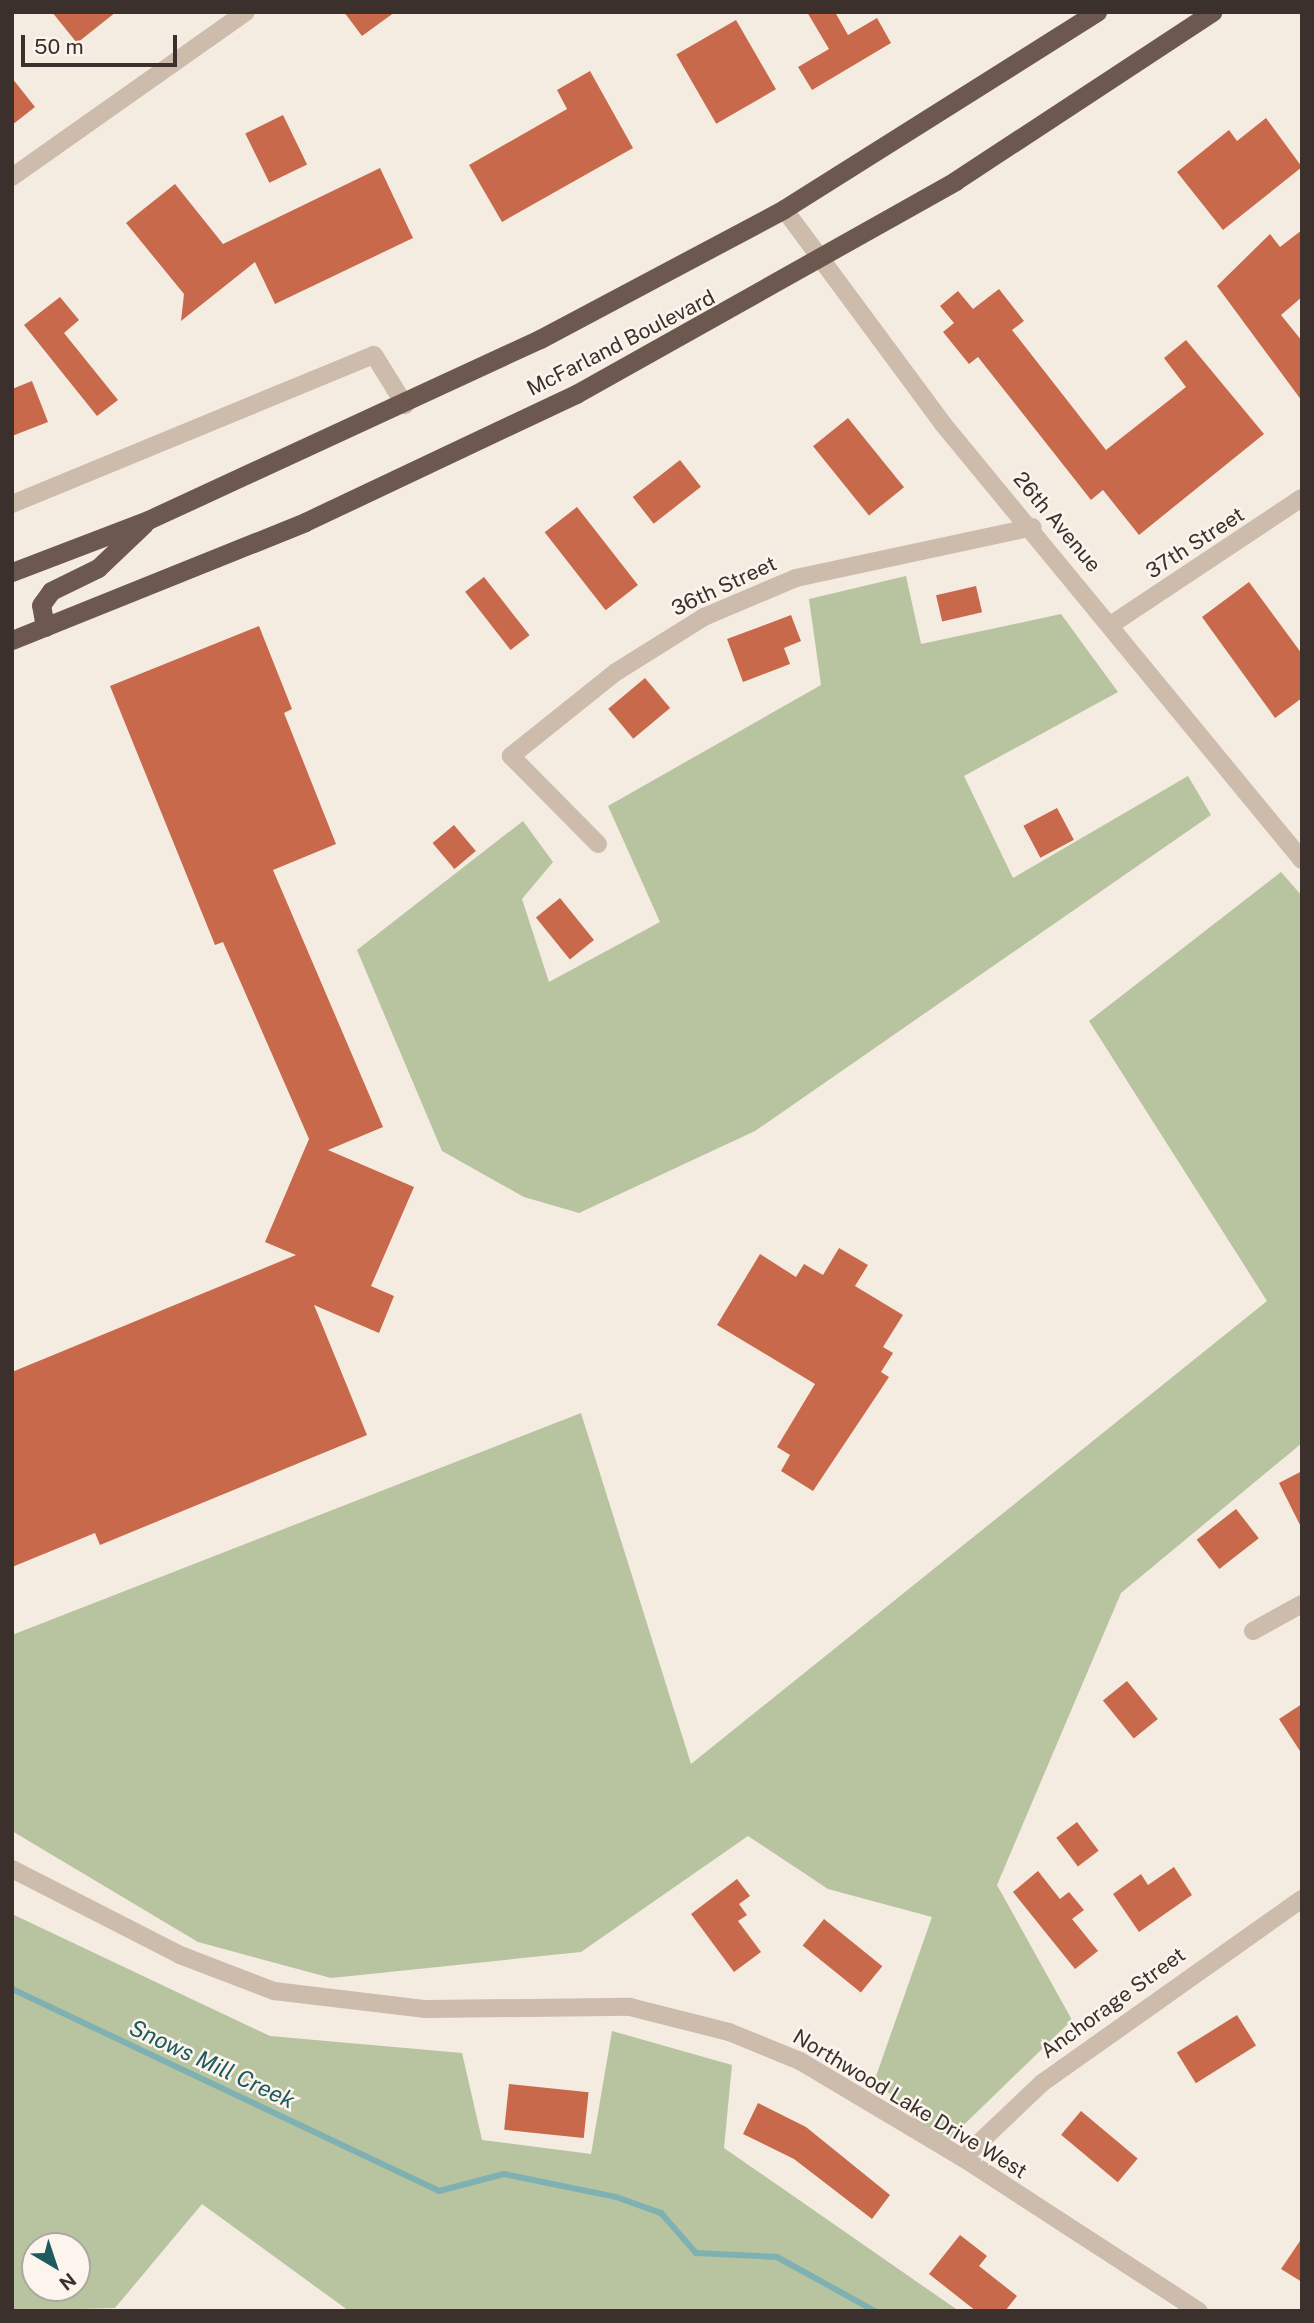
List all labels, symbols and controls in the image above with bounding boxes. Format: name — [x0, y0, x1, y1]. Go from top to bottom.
scale bar — [24, 21, 180, 65]
text: 50 m — [34, 34, 84, 59]
street label: McFarland Boulevard — [523, 285, 719, 401]
street label: 26th Avenue — [1008, 467, 1106, 577]
street label: 37th Street — [1141, 502, 1249, 584]
street label: 36th Street — [668, 551, 780, 621]
street label: Anchorage Street — [1036, 1942, 1190, 2064]
water label: Snows Mill Creek — [125, 2014, 299, 2114]
street label: Northwood Lake Drive West — [788, 2024, 1032, 2184]
north arrow — [21, 2232, 91, 2302]
text: N — [55, 2269, 81, 2295]

